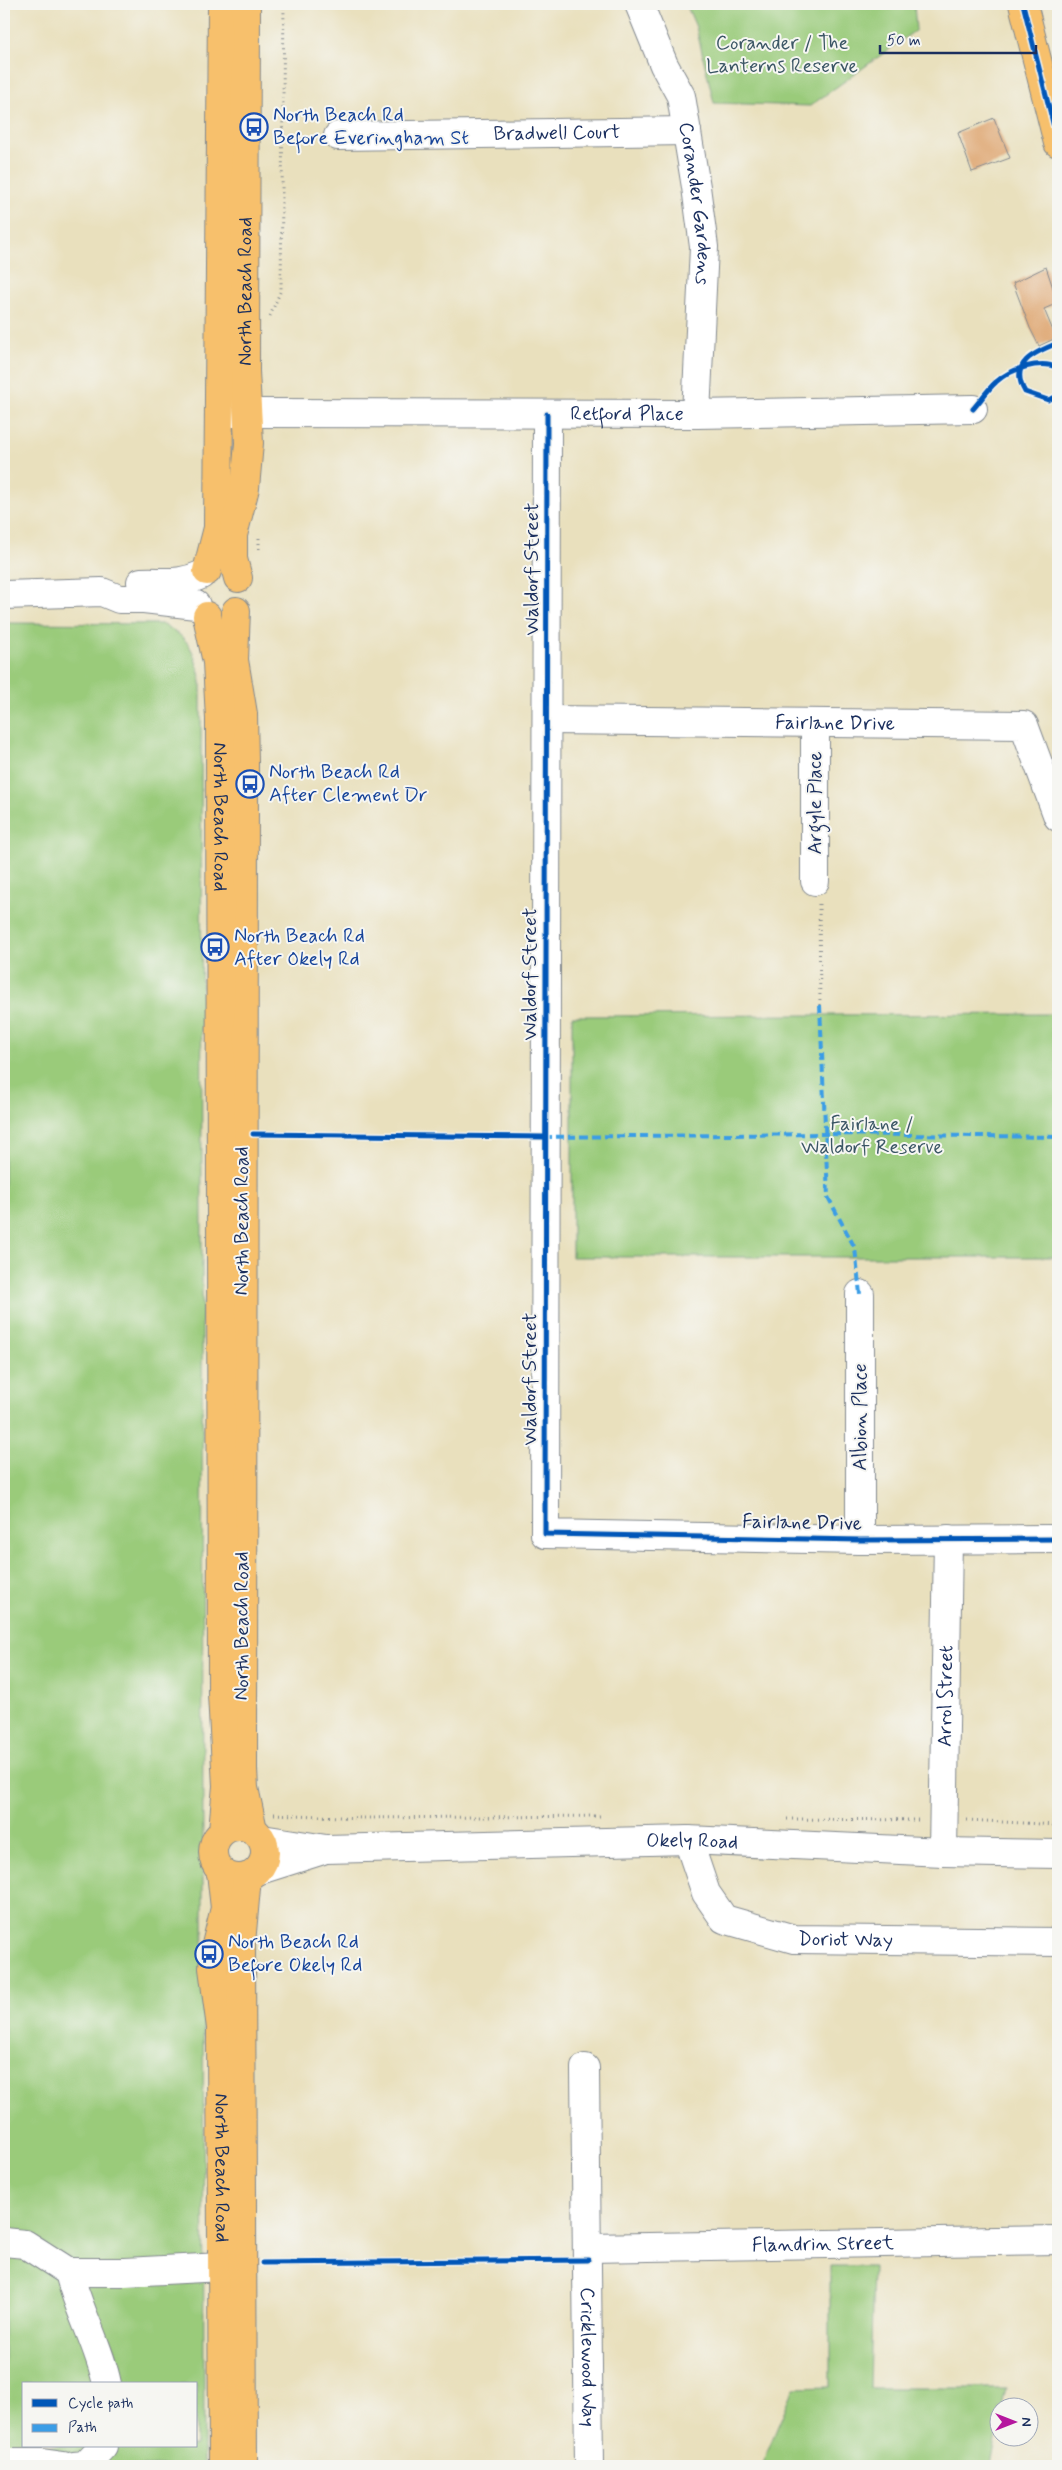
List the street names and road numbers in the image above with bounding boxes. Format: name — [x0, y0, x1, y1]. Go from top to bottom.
street label: Bradwell Court — [493, 118, 621, 147]
street label: Corander Gardens — [672, 120, 718, 286]
street label: North Beach Road — [232, 217, 259, 366]
street label: Retford Place — [570, 400, 684, 429]
street label: Waldorf Street — [519, 503, 546, 635]
street label: Fairlane Drive — [775, 709, 895, 737]
street label: North Beach Road — [207, 742, 234, 891]
street label: Argyle Place — [802, 751, 831, 855]
street label: Waldorf Street — [517, 908, 544, 1040]
street label: North Beach Road — [229, 1146, 256, 1296]
street label: Waldorf Street — [517, 1313, 544, 1445]
street label: Albion Place — [847, 1363, 874, 1471]
street label: Fairlane Drive — [742, 1508, 862, 1538]
street label: North Beach Road — [229, 1551, 256, 1701]
street label: Arrol Street — [931, 1645, 960, 1747]
street label: Okely Road — [646, 1826, 739, 1856]
street label: Doriot Way — [798, 1926, 893, 1954]
street label: North Beach Road — [208, 2093, 235, 2243]
street label: Flandrin Street — [752, 2229, 894, 2259]
street label: Cricklewood Way — [574, 2287, 602, 2427]

